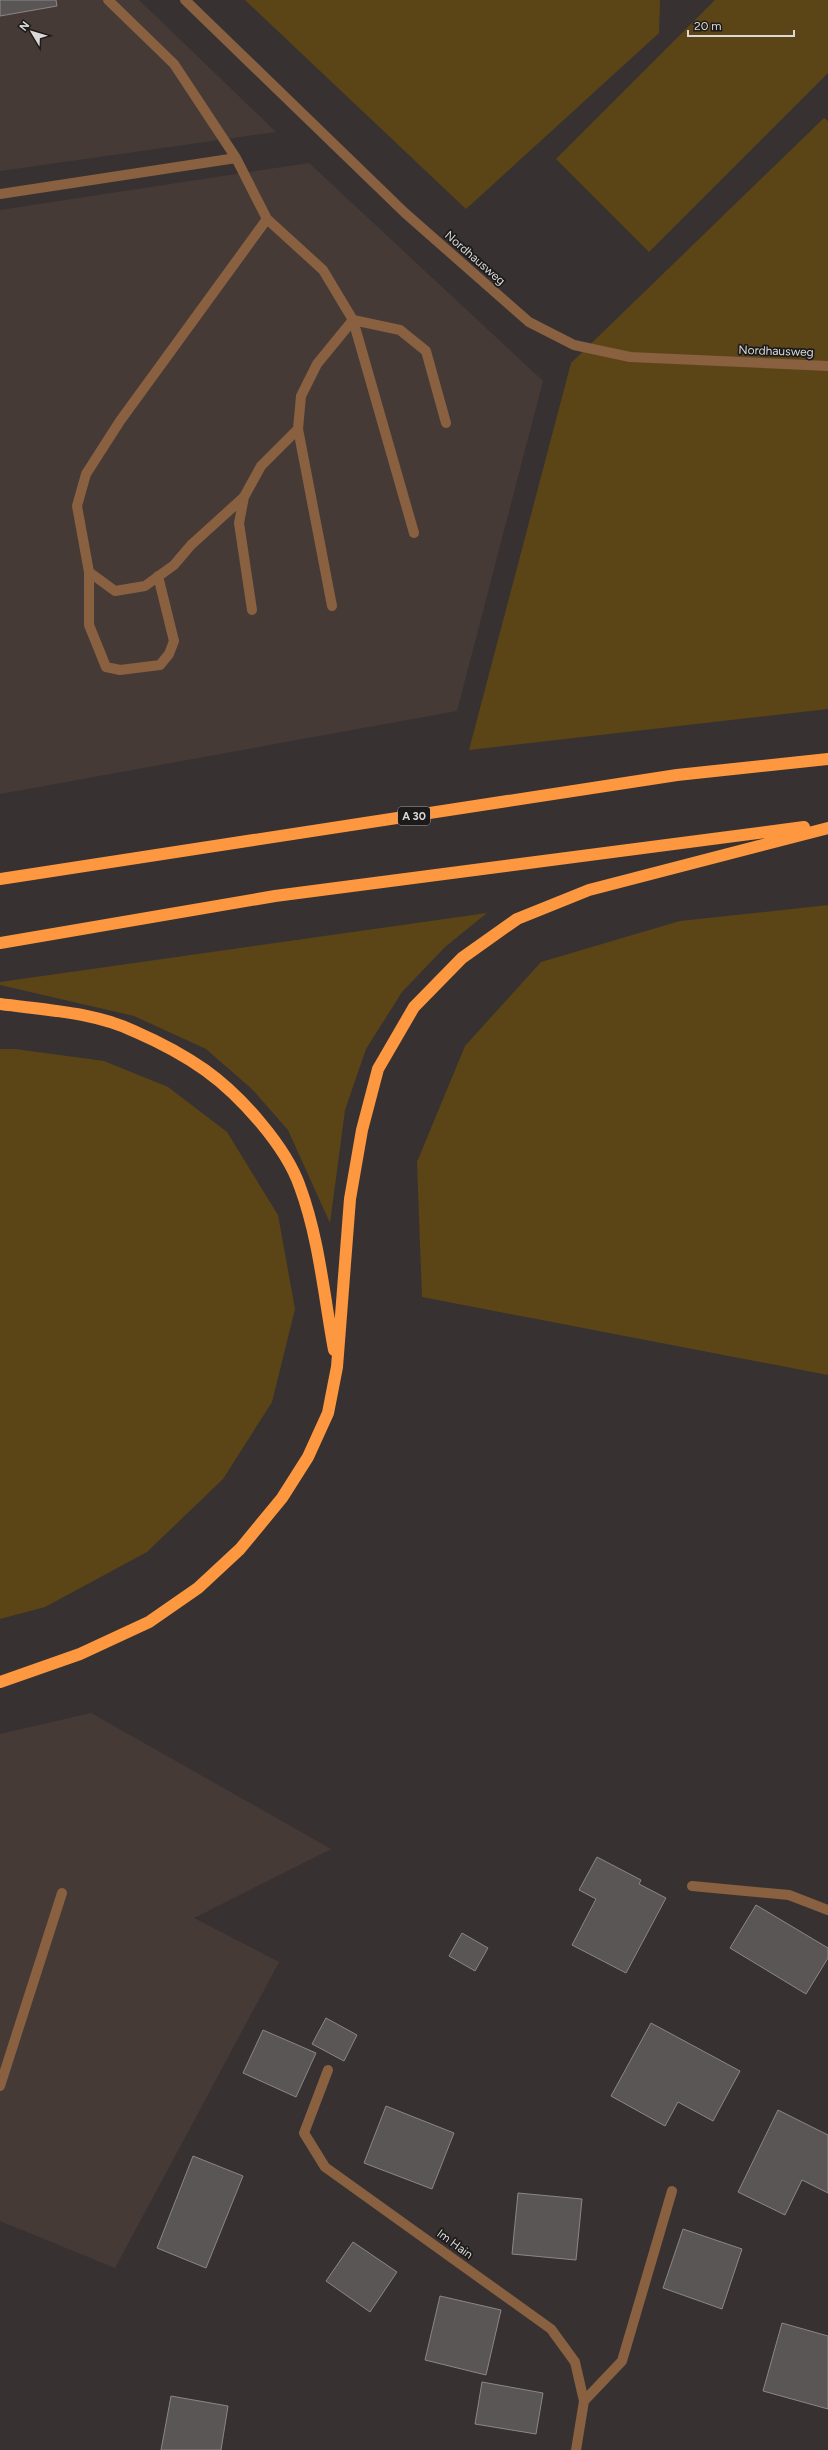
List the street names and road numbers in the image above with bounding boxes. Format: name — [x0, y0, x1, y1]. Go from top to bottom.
street label: Nordhausweg — [442, 228, 508, 288]
street label: Nordhausweg — [738, 343, 814, 359]
road number: A 30 — [398, 807, 430, 825]
street label: Im Hain — [434, 2226, 476, 2262]

